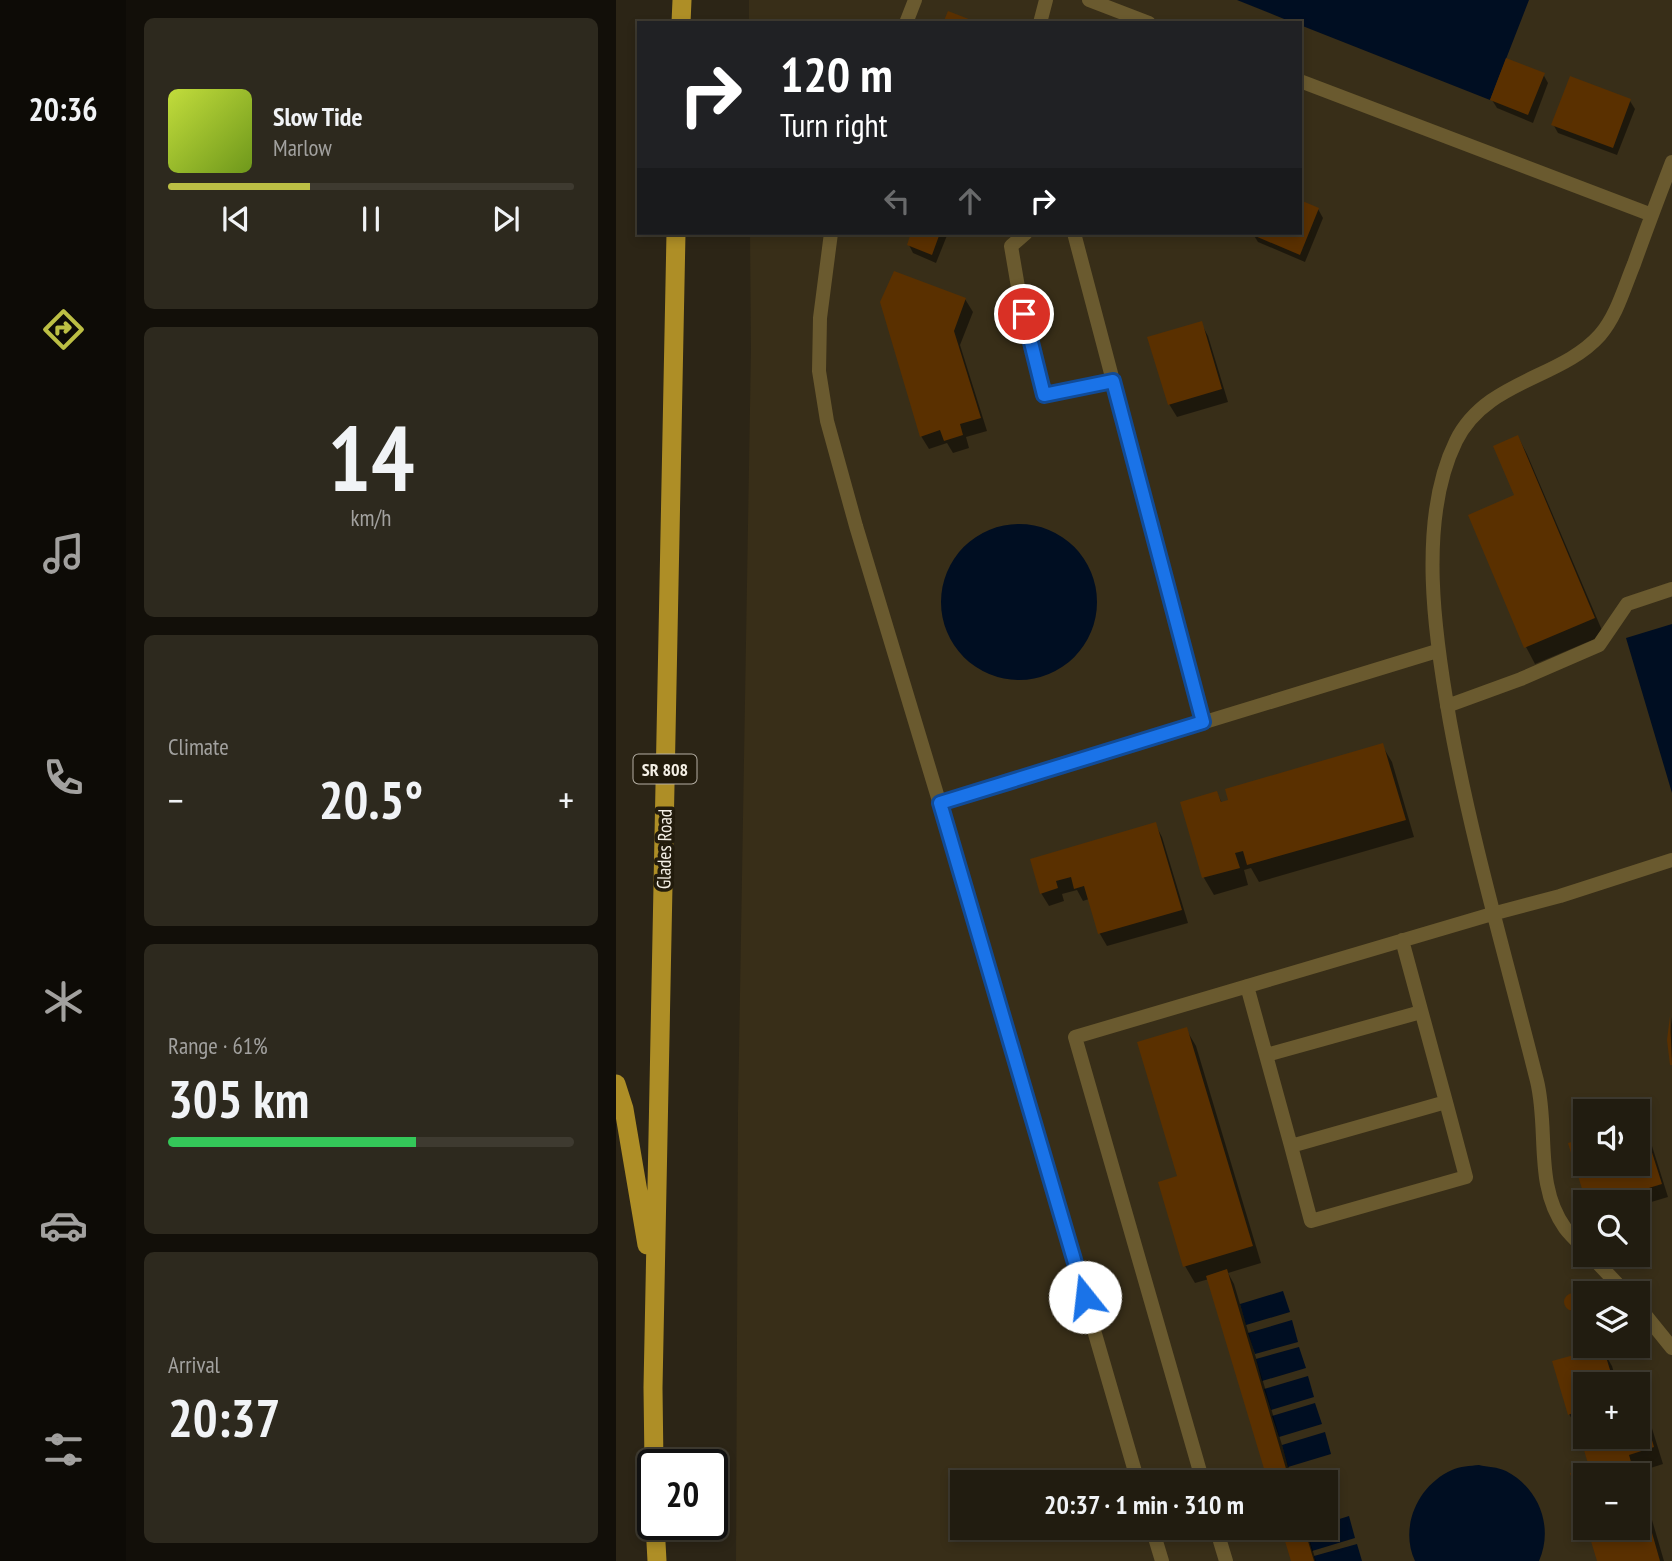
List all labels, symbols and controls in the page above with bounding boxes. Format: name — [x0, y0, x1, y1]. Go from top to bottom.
text: 120 m — [780, 42, 893, 106]
icon: right — [665, 49, 756, 140]
text: 20:36 — [28, 88, 98, 130]
text: Slow Tide — [273, 100, 363, 133]
text: Turn right — [780, 104, 888, 146]
text: Marlow — [273, 133, 332, 162]
icon: left — [878, 182, 916, 220]
icon: ahead — [951, 182, 989, 220]
icon: right — [1024, 182, 1062, 220]
icon: previous — [217, 200, 255, 238]
icon: pause — [352, 200, 390, 238]
icon: next — [487, 200, 525, 238]
pin — [994, 284, 1054, 344]
icon: arrive — [1005, 295, 1043, 333]
icon: directions — [39, 305, 88, 354]
text: 14 — [328, 398, 415, 516]
text: km/h — [351, 503, 391, 532]
icon: music — [39, 529, 88, 578]
text: Climate — [168, 732, 229, 761]
icon: phone — [39, 753, 88, 802]
road number: SR 808 — [634, 754, 696, 784]
text: 20.5° — [319, 766, 423, 833]
text: − — [168, 775, 184, 824]
text: + — [558, 775, 574, 824]
street label: Glades Road — [651, 809, 677, 889]
icon: climate — [39, 977, 88, 1026]
text: Range · 61% — [168, 1031, 268, 1060]
text: 305 km — [168, 1065, 309, 1132]
map controls — [1573, 1099, 1650, 1540]
button: sound — [1573, 1099, 1650, 1176]
button: search — [1573, 1190, 1650, 1267]
icon: car — [39, 1201, 88, 1250]
position arrow — [1048, 1260, 1122, 1334]
button: layers — [1573, 1281, 1650, 1358]
text: Arrival — [168, 1350, 220, 1379]
button: + — [1573, 1372, 1650, 1449]
text: 20:37 — [168, 1384, 280, 1451]
icon: filters — [39, 1425, 88, 1474]
speed limit sign: 20 — [637, 1449, 728, 1540]
button: − — [1573, 1463, 1650, 1540]
text: 20:37 · 1 min · 310 m — [1044, 1488, 1244, 1521]

